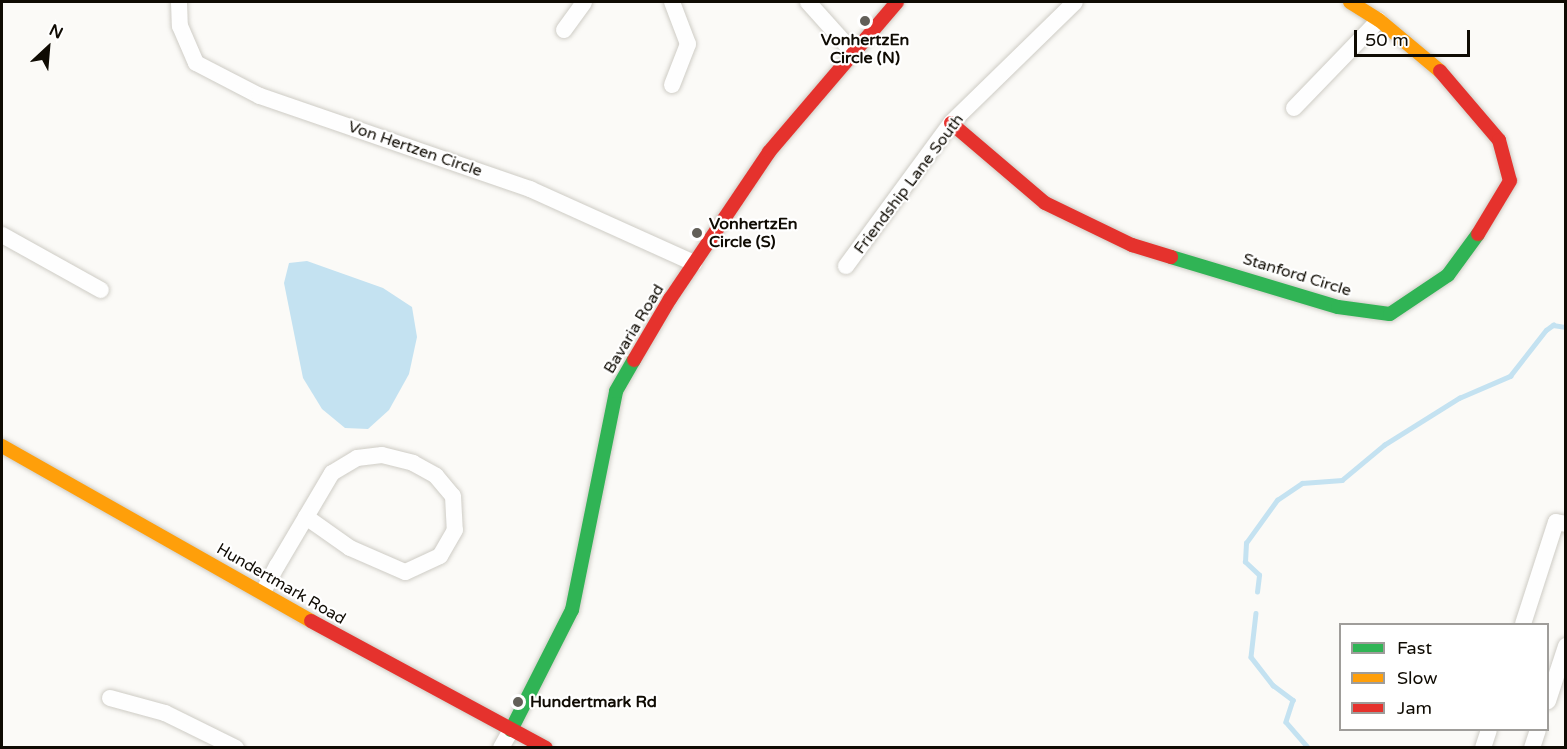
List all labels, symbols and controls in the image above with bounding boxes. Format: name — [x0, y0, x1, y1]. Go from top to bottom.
marker: VonhertzEn Circle (N) — [858, 14, 872, 28]
north arrow — [18, 18, 78, 78]
scale bar — [1357, 18, 1472, 56]
text: N — [46, 20, 66, 44]
text: 50 m — [1365, 29, 1409, 51]
place label: VonhertzEn Circle (N) — [821, 30, 909, 68]
street label: Friendship Lane South — [850, 110, 968, 258]
street label: Von Hertzen Circle — [345, 117, 485, 181]
place label: VonhertzEn Circle (S) — [709, 214, 798, 252]
marker: VonhertzEn Circle (S) — [690, 226, 704, 240]
street label: Stanford Circle — [1241, 249, 1353, 301]
street label: Bavaria Road — [600, 281, 668, 377]
street label: Hundertmark Road — [213, 539, 349, 629]
legend — [1339, 623, 1549, 731]
text: Fast — [1397, 637, 1432, 659]
text: Slow — [1397, 667, 1438, 689]
place label: Hundertmark Rd — [530, 692, 657, 712]
marker: Hundertmark Rd — [511, 695, 525, 709]
text: Jam — [1397, 697, 1432, 719]

